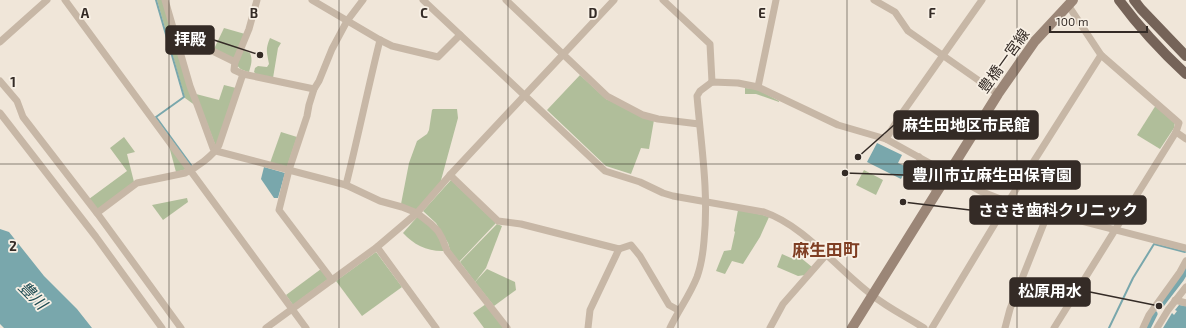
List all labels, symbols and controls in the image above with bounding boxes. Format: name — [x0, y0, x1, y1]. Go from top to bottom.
text: A — [81, 5, 90, 21]
text: B — [250, 5, 258, 21]
text: C — [420, 5, 428, 21]
text: D — [589, 5, 598, 21]
text: E — [758, 5, 766, 21]
text: F — [928, 5, 936, 21]
scale bar — [1050, 8, 1147, 34]
text: 100 m — [1056, 14, 1088, 28]
street label: 豊橋一宮線 — [974, 25, 1033, 96]
callout: 拝殿 — [166, 26, 214, 54]
text: 拝殿 — [174, 29, 206, 48]
text: 1 — [10, 74, 16, 90]
callout: 麻生田地区市民館 — [894, 111, 1038, 139]
text: 麻生田地区市民館 — [902, 115, 1030, 134]
callout: 豊川市立麻生田保育園 — [904, 161, 1080, 189]
text: 豊川市立麻生田保育園 — [912, 165, 1072, 184]
callout: ささき歯科クリニック — [970, 196, 1146, 224]
text: ささき歯科クリニック — [978, 200, 1138, 219]
text: 2 — [9, 238, 17, 254]
district label: 麻生田町 — [792, 239, 860, 259]
water label: 豊川 — [15, 277, 53, 314]
callout: 松原用水 — [1010, 278, 1090, 306]
text: 松原用水 — [1018, 281, 1082, 300]

